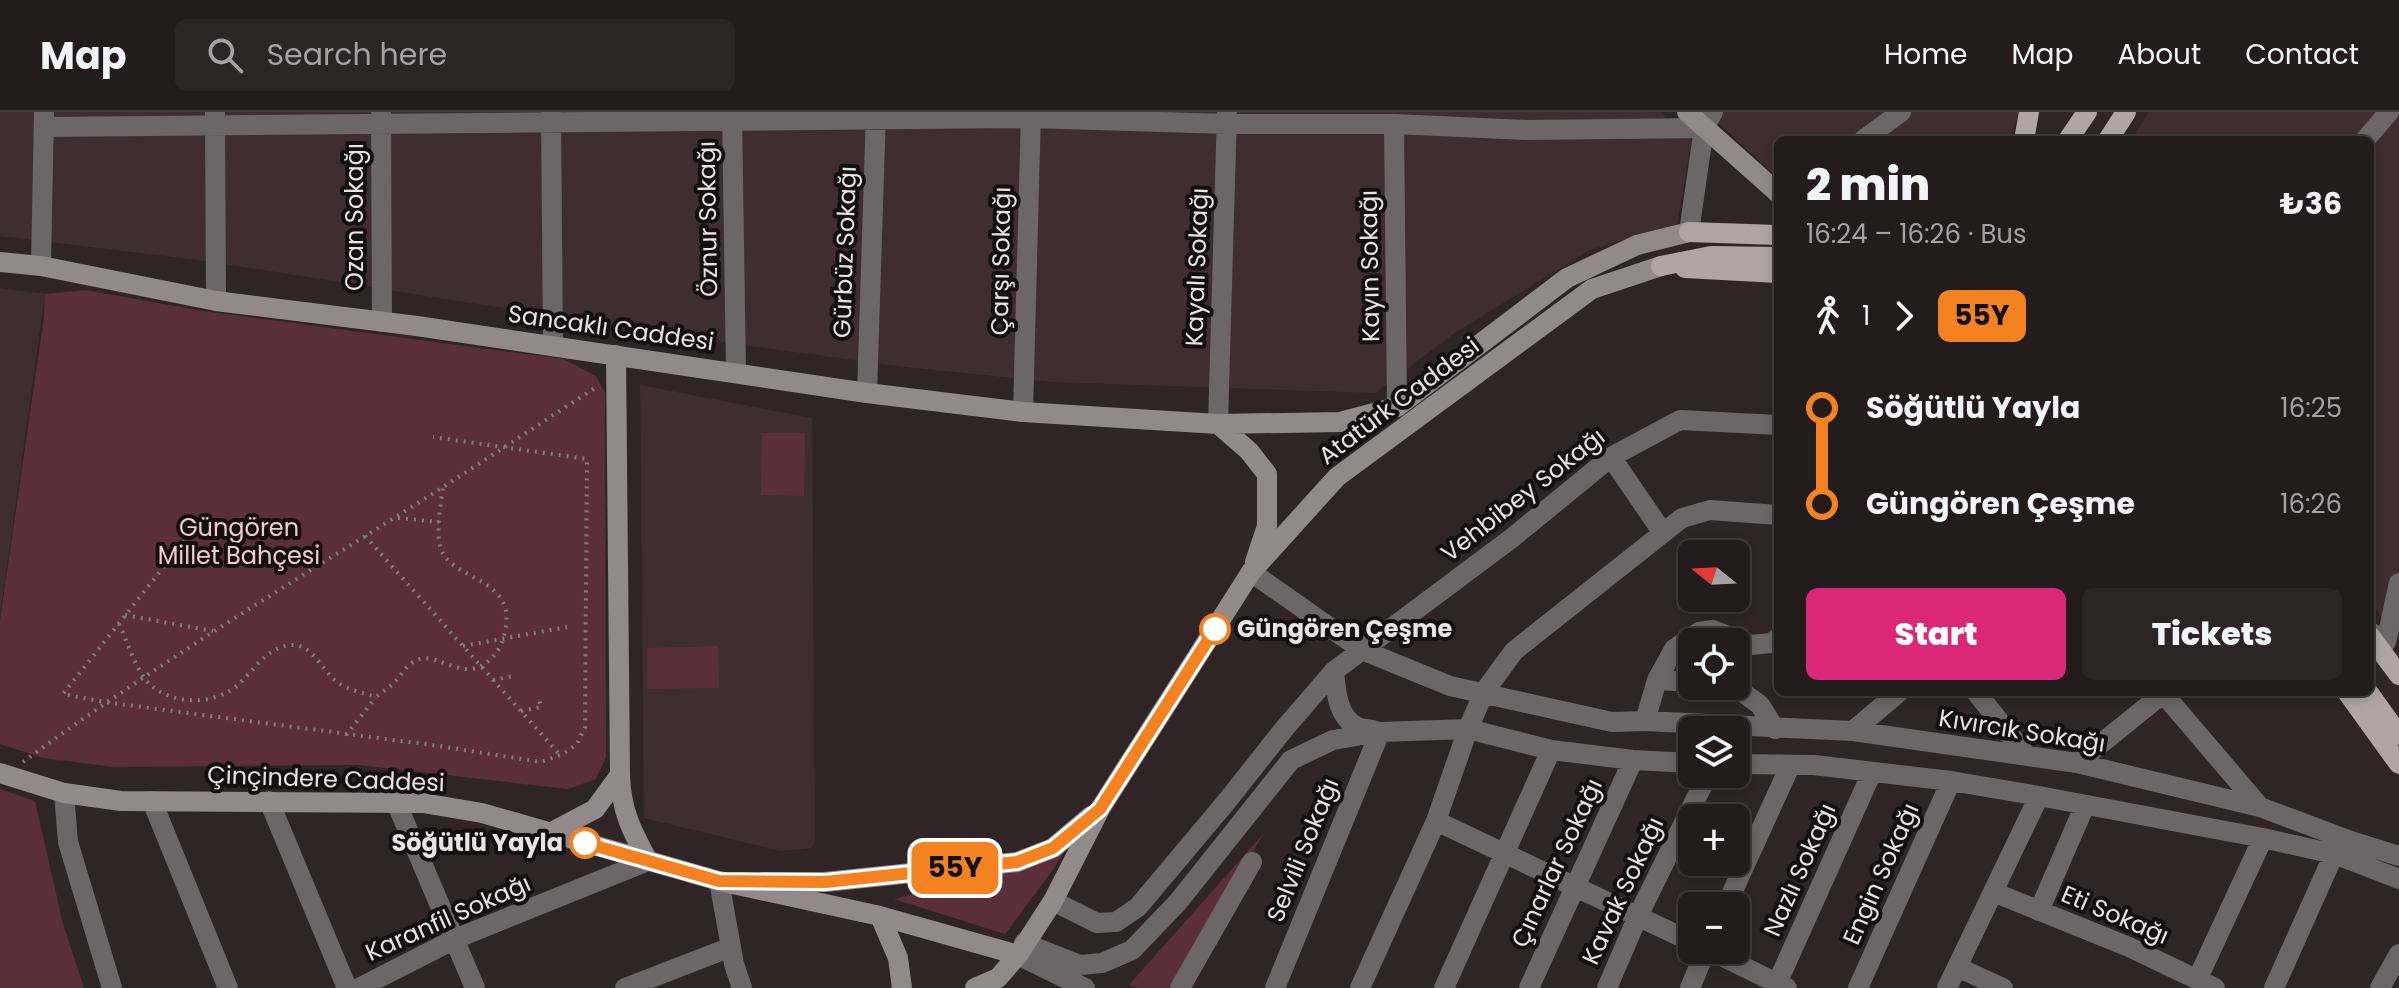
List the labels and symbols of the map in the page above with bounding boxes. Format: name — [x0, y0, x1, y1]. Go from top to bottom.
street label: Öznur Sokağı — [690, 141, 725, 297]
street label: Ozan Sokağı — [338, 143, 371, 291]
street label: Gürbüz Sokağı — [825, 165, 864, 339]
street label: Çarşı Sokağı — [983, 186, 1018, 336]
street label: Kayalı Sokağı — [1177, 187, 1216, 347]
street label: Kayın Sokağı — [1352, 190, 1387, 342]
street label: Sancaklı Caddesi — [506, 297, 716, 358]
street label: Atatürk Caddesi — [1312, 329, 1486, 472]
street label: Vehbibey Sokağı — [1434, 420, 1612, 569]
park label: Güngören Millet Bahçesi — [158, 511, 320, 572]
north arrow — [1678, 540, 1750, 612]
place label: Güngören Çeşme — [1237, 612, 1452, 645]
marker: Güngören Çeşme — [1200, 614, 1230, 644]
street label: Kıvırcık Sokağı — [1937, 701, 2108, 760]
street label: Çinçindere Caddesi — [207, 758, 445, 799]
street label: Selvili Sokağı — [1259, 773, 1346, 927]
street label: Çınarlar Sokağı — [1503, 773, 1610, 953]
street label: Nazlı Sokağı — [1756, 798, 1844, 942]
street label: Engin Sokağı — [1835, 798, 1926, 950]
street label: Kavak Sokağı — [1574, 812, 1671, 970]
place label: Söğütlü Yayla — [391, 826, 563, 859]
marker: Söğütlü Yayla — [570, 828, 600, 858]
line badge: 55Y — [909, 842, 1001, 894]
street label: Karanfil Sokağı — [360, 866, 536, 969]
street label: Eti Sokağı — [2056, 877, 2174, 952]

